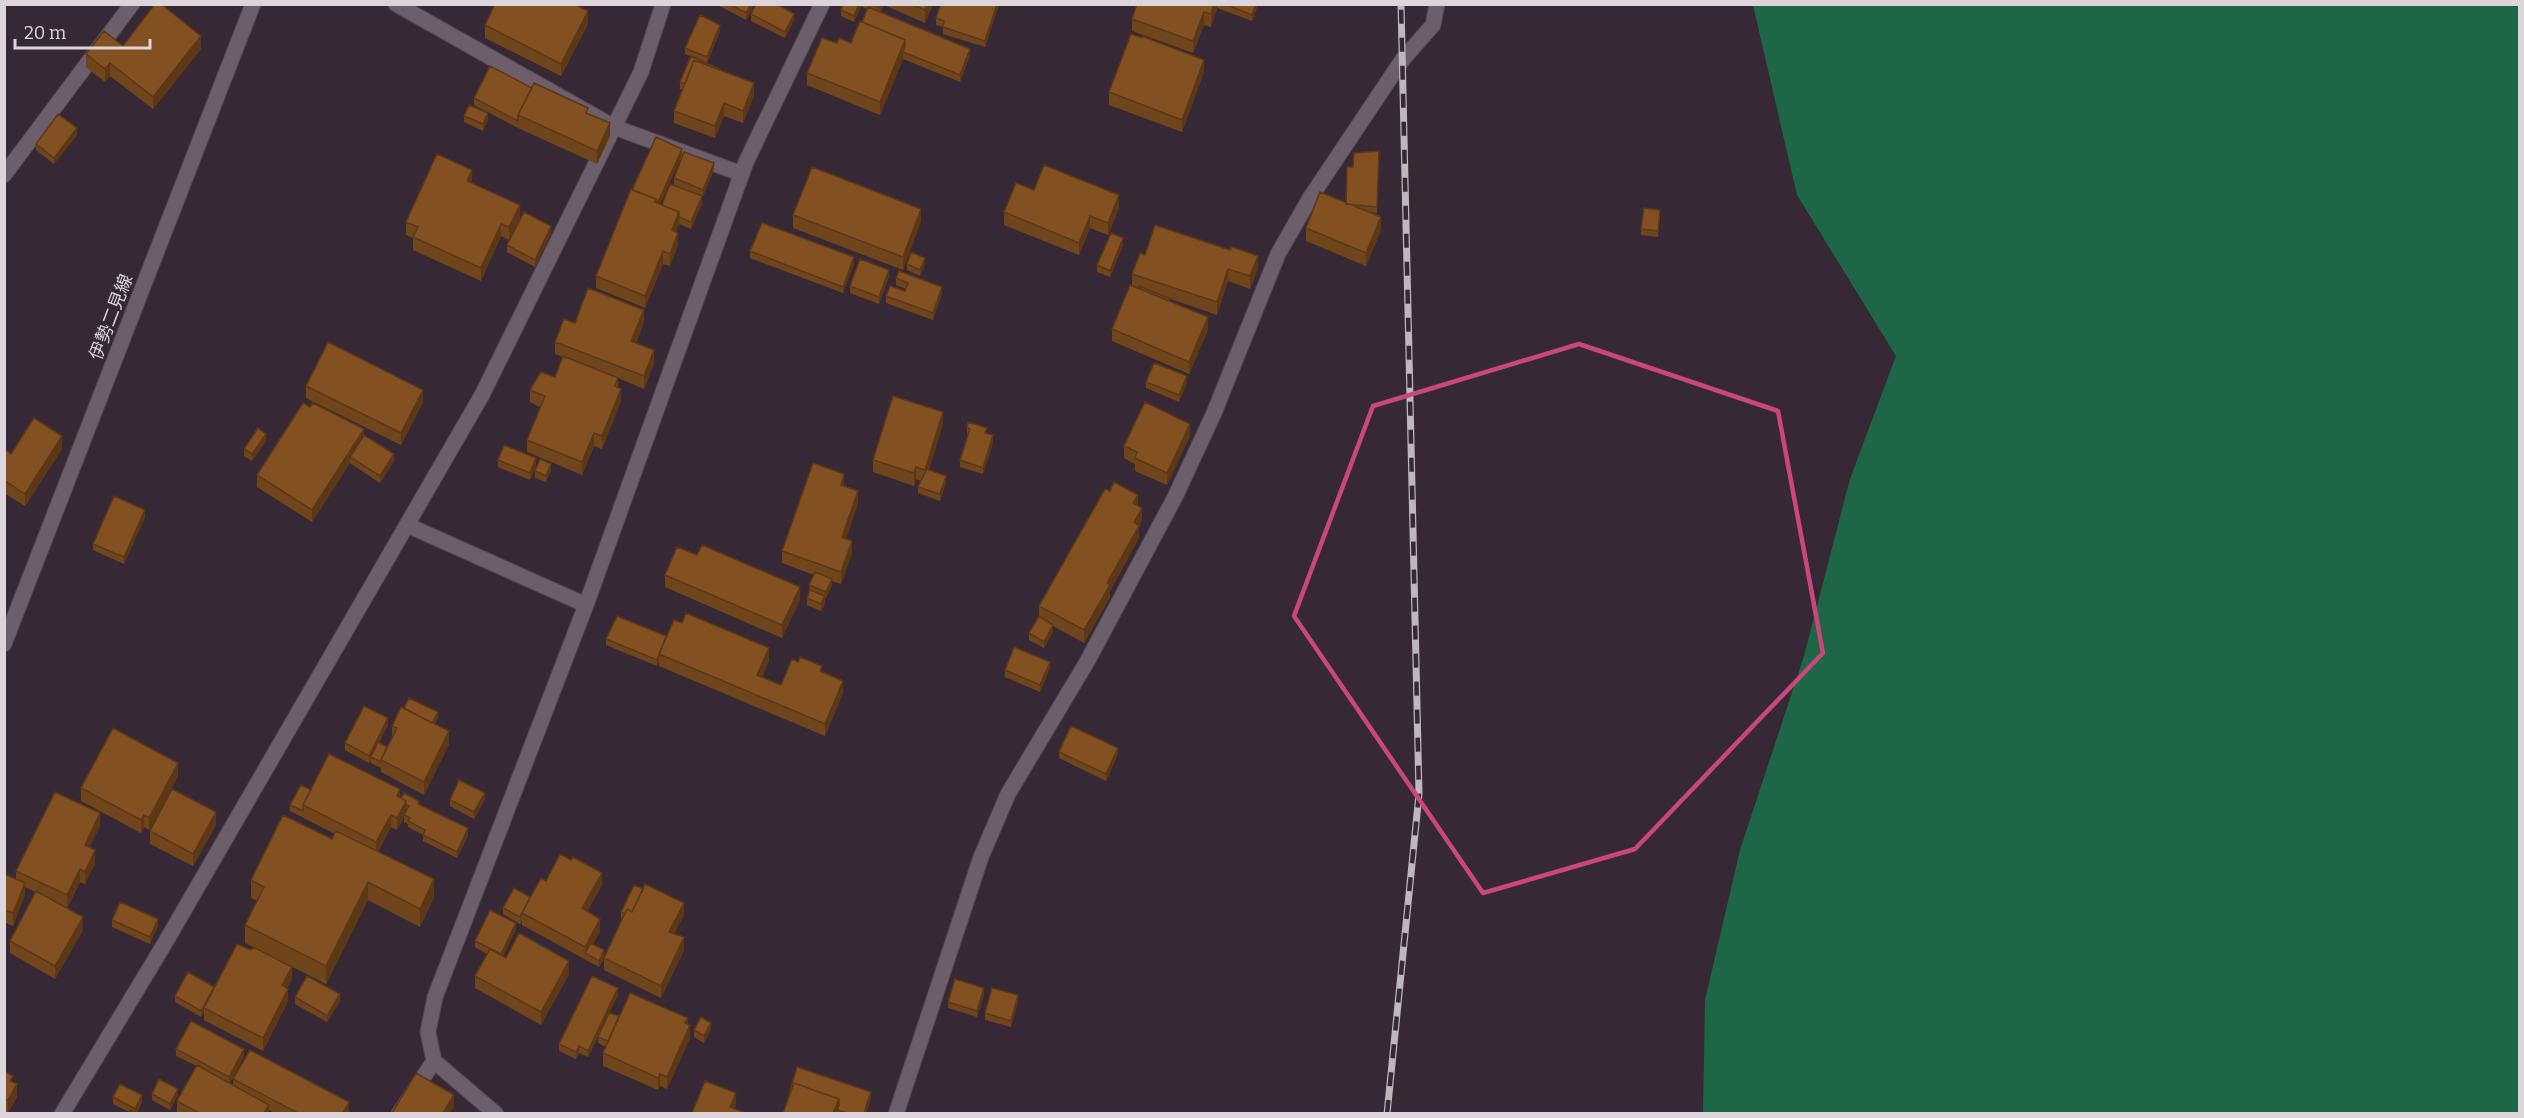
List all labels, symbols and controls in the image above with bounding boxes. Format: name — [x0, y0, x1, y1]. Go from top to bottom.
scale bar — [15, 12, 150, 50]
text: 20 m — [24, 22, 66, 44]
street label: 伊勢二見線 — [85, 271, 137, 363]

